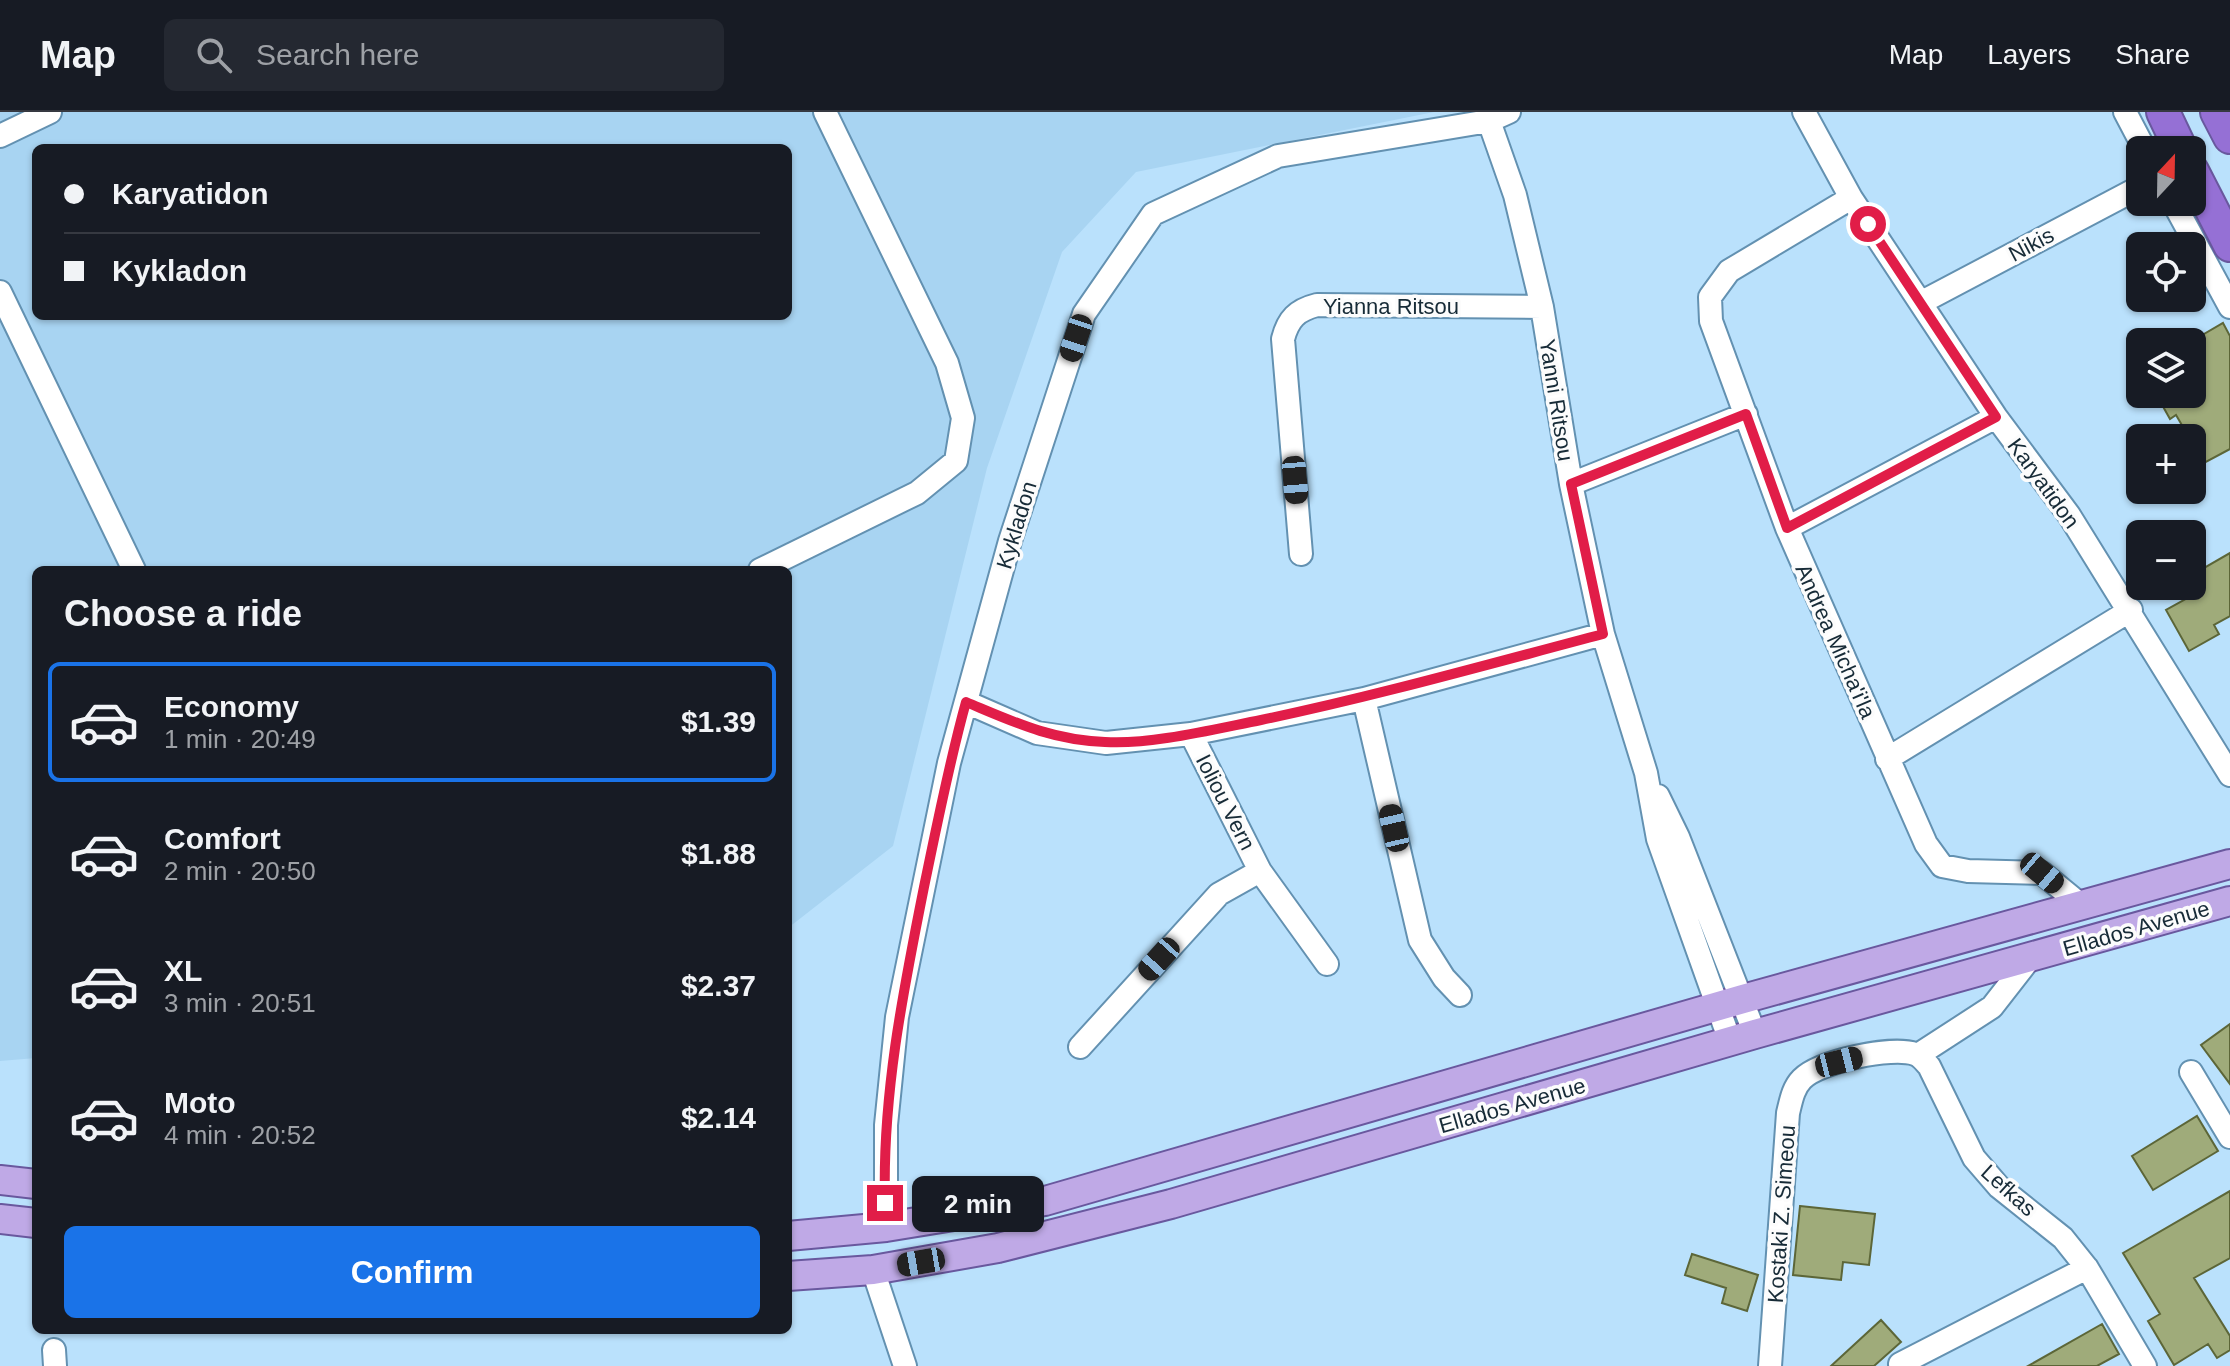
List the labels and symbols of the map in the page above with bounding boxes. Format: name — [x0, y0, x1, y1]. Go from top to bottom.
north arrow — [2126, 136, 2206, 216]
route start — [1850, 206, 1886, 242]
street label: Nikis — [2004, 222, 2058, 267]
street label: Yianna Ritsou — [1323, 294, 1459, 319]
car — [1057, 311, 1095, 365]
street label: Yanni Ritsou — [1535, 337, 1578, 463]
street label: Karyatidon — [2003, 433, 2085, 533]
car — [1281, 455, 1309, 505]
street label: Kykladon — [991, 478, 1042, 572]
street label: Andrea Micha'i'la — [1790, 560, 1881, 723]
street label: Ioliou Vern — [1191, 750, 1260, 854]
car — [1377, 802, 1411, 854]
car — [2016, 848, 2068, 898]
street label: Ellados Avenue — [2060, 896, 2212, 961]
car — [1134, 933, 1184, 985]
car — [1813, 1045, 1865, 1079]
street label: Ellados Avenue — [1436, 1073, 1588, 1138]
street label: Kostaki Z. Simeou — [1763, 1124, 1800, 1304]
street label: Lefkas — [1976, 1159, 2041, 1221]
callout: 2 min — [913, 1175, 1045, 1231]
route end — [867, 1185, 903, 1221]
car — [895, 1246, 947, 1278]

